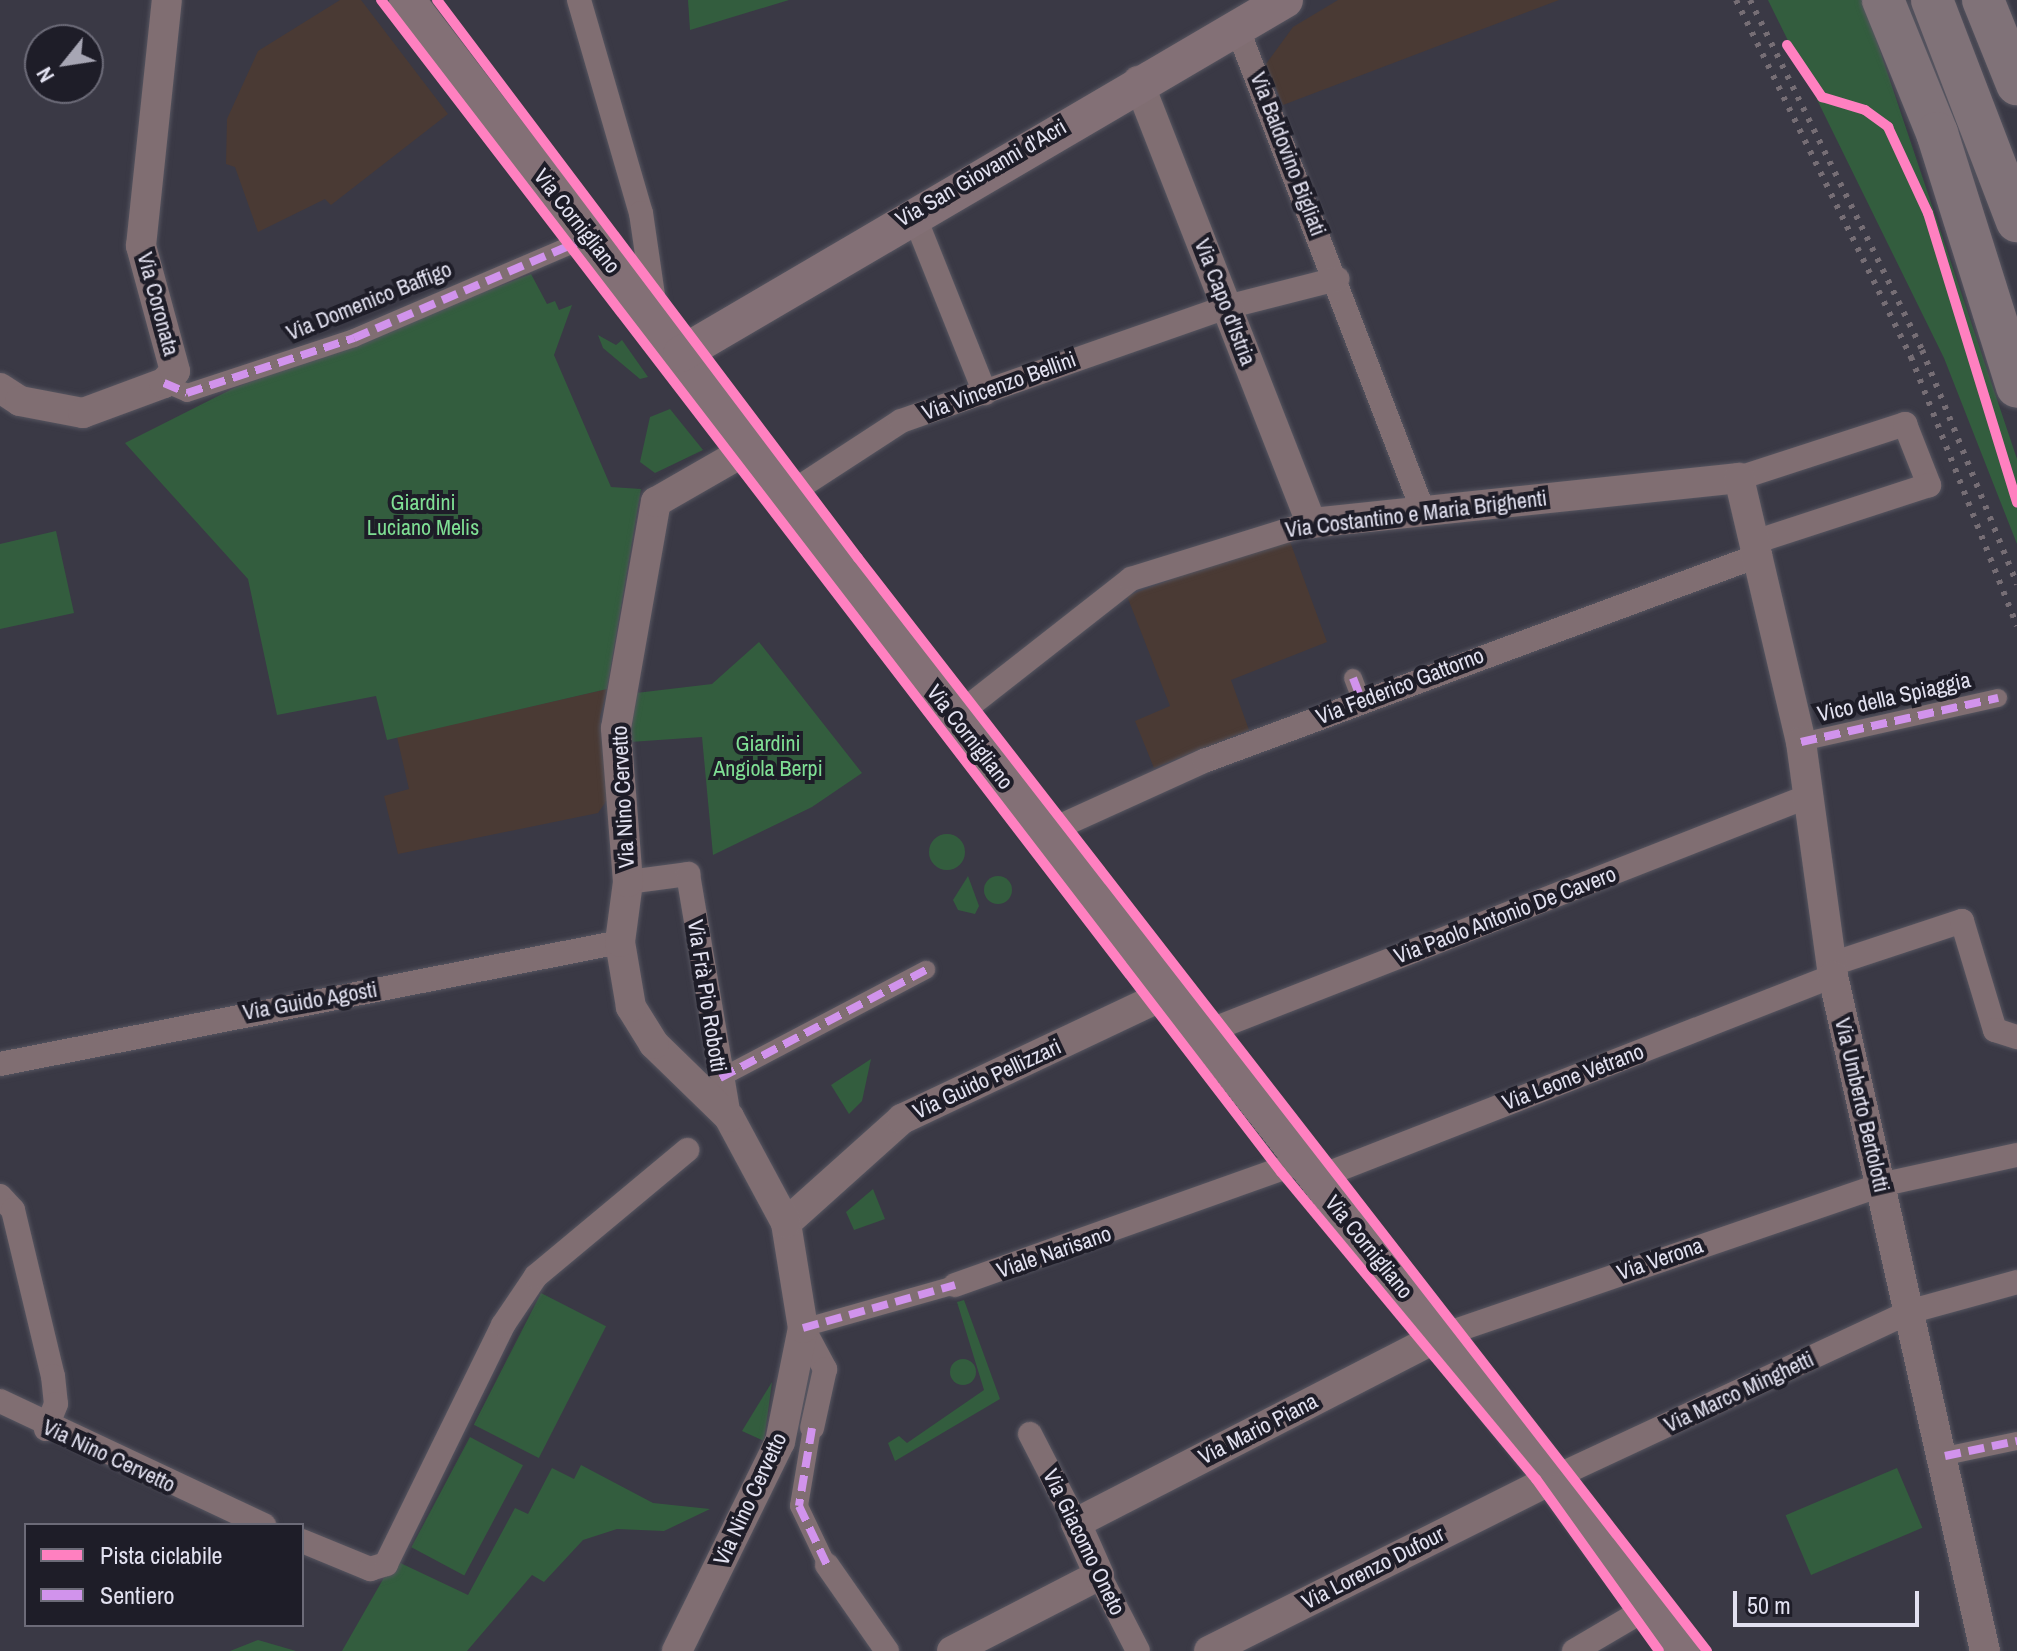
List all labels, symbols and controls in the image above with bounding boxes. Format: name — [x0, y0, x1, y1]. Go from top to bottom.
north arrow — [24, 24, 104, 104]
text: N — [29, 62, 61, 88]
street label: Via Baldovino Bigliati — [1245, 68, 1331, 240]
street label: Via San Giovanni d'Acri — [891, 113, 1071, 233]
street label: Via Cornigliano — [528, 164, 626, 278]
street label: Via Capo d'Istria — [1189, 235, 1261, 369]
street label: Via Coronata — [132, 249, 184, 359]
street label: Via Domenico Baffigo — [283, 256, 455, 346]
street label: Via Vincenzo Bellini — [918, 346, 1080, 426]
street label: Via Costantino e Maria Brighenti — [1284, 485, 1548, 543]
park label: Giardini Luciano Melis — [367, 489, 479, 540]
street label: Via Federico Gattorno — [1312, 642, 1488, 730]
street label: Vico della Spiaggia — [1815, 667, 1973, 727]
street label: Via Cornigliano — [921, 680, 1019, 794]
street label: Via Nino Cervetto — [606, 725, 640, 869]
park label: Giardini Angiola Berpi — [713, 730, 823, 782]
street label: Via Paolo Antonio De Cavero — [1390, 860, 1620, 970]
street label: Via Frà Pio Robotti — [682, 918, 732, 1074]
street label: Via Guido Agosti — [240, 976, 380, 1026]
street label: Via Umberto Bertolotti — [1829, 1015, 1895, 1195]
street label: Via Guido Pellizzari — [909, 1033, 1065, 1125]
street label: Via Leone Vetrano — [1499, 1038, 1647, 1116]
street label: Via Cornigliano — [1319, 1190, 1419, 1304]
street label: Viale Narisano — [993, 1220, 1115, 1284]
street label: Via Verona — [1614, 1232, 1706, 1286]
street label: Via Marco Minghetti — [1660, 1346, 1818, 1438]
street label: Via Mario Piana — [1194, 1388, 1322, 1470]
street label: Via Nino Cervetto — [39, 1414, 179, 1498]
street label: Via Nino Cervetto — [708, 1429, 792, 1569]
street label: Via Giacomo Oneto — [1037, 1465, 1131, 1619]
street label: Via Lorenzo Dufour — [1297, 1521, 1449, 1615]
legend — [24, 1523, 304, 1627]
text: Pista ciclabile — [100, 1539, 223, 1571]
scale bar — [1737, 1575, 1923, 1625]
text: Sentiero — [100, 1579, 174, 1611]
text: 50 m — [1747, 1589, 1791, 1621]

